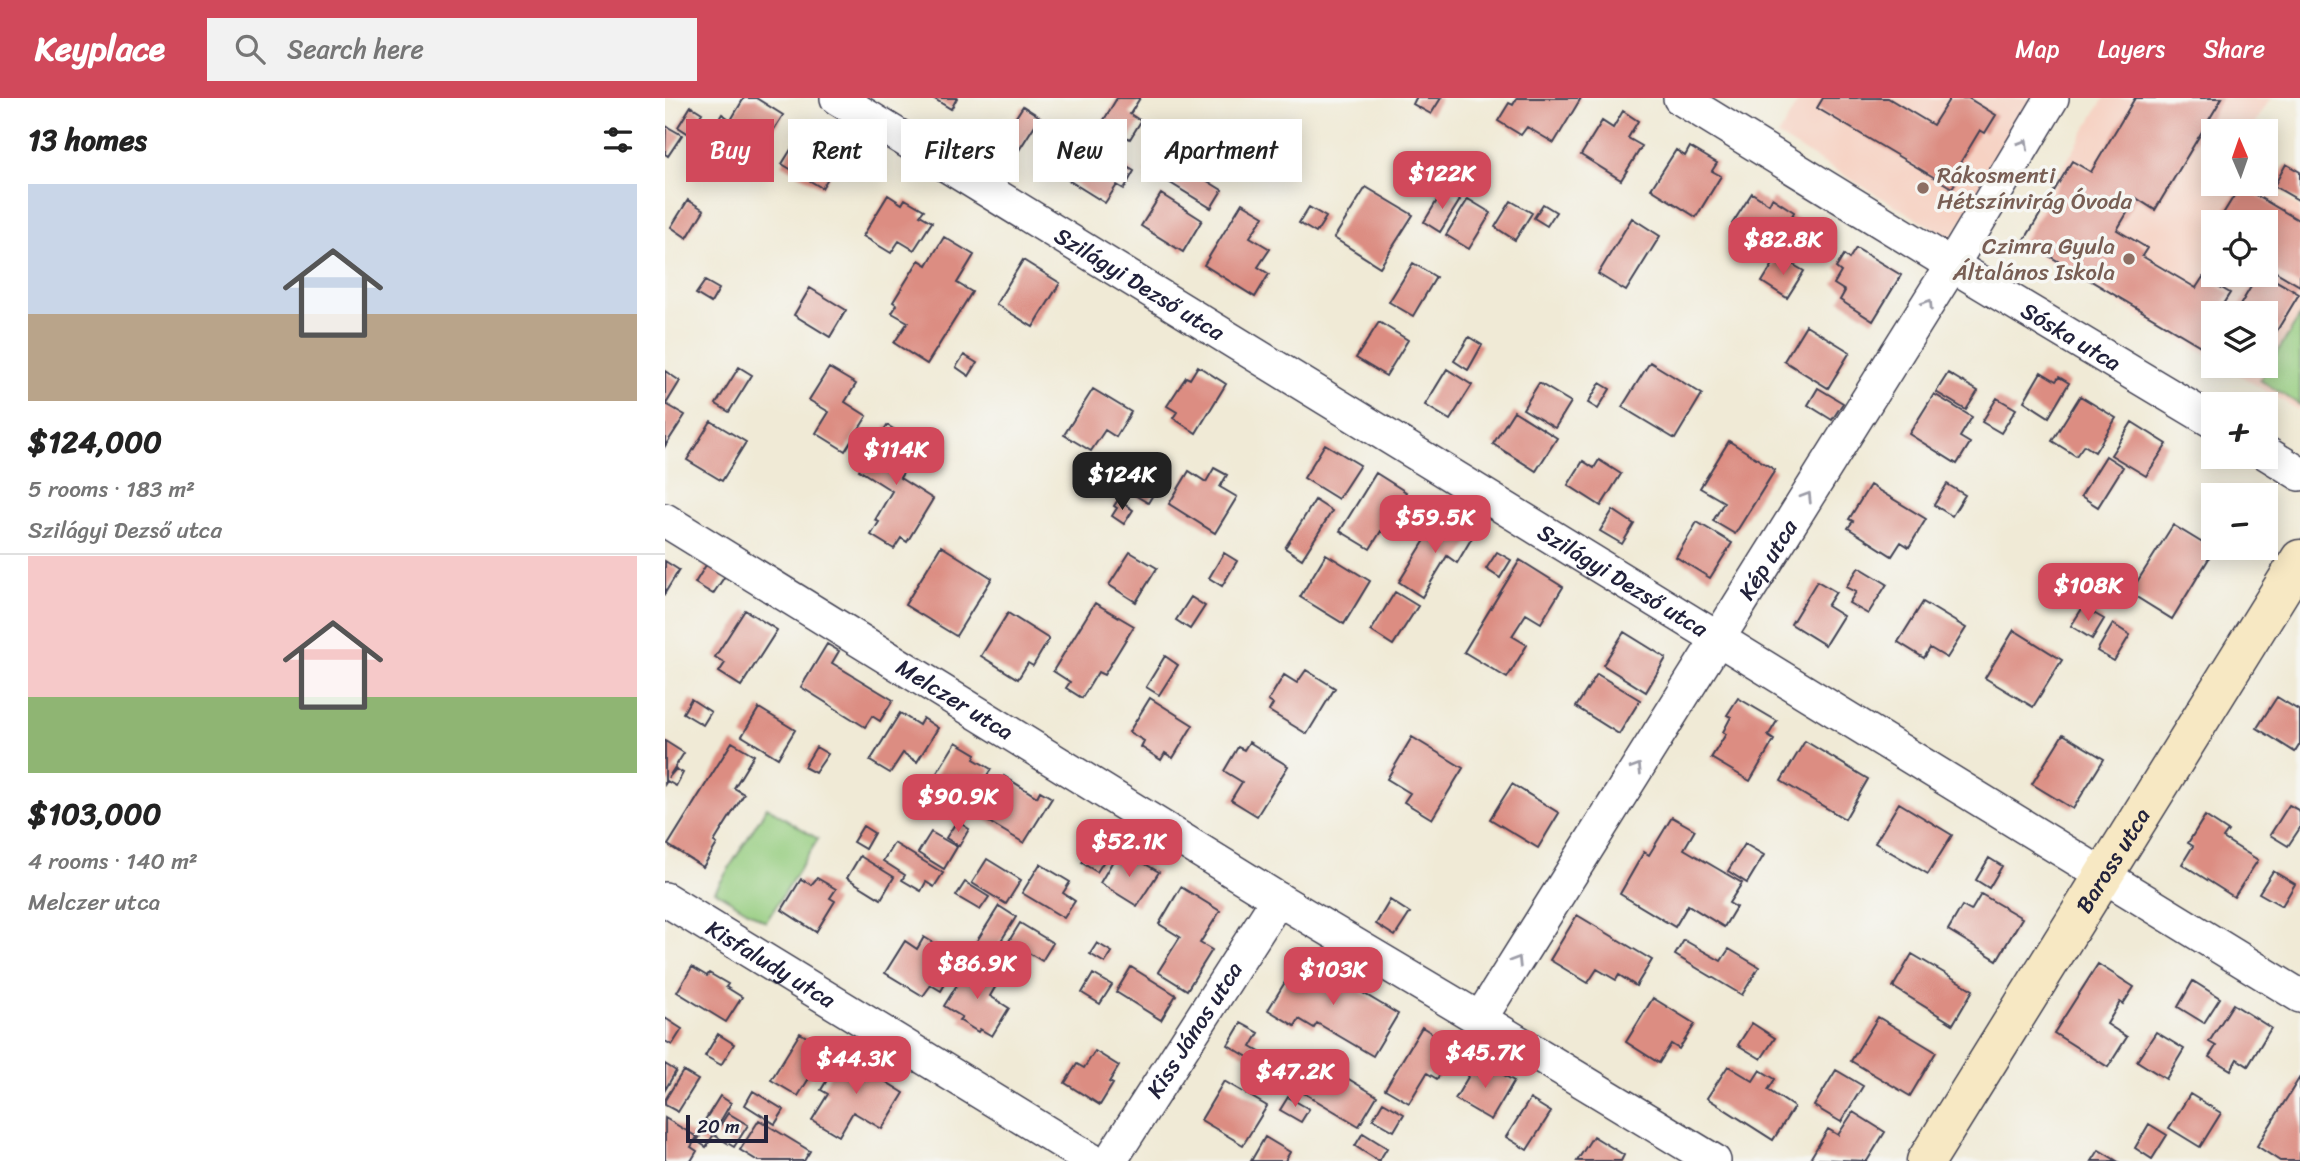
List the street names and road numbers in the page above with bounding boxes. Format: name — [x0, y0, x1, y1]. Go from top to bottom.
street label: Szilágyi Dezső utca — [1046, 216, 1233, 353]
street label: Sóska utca — [2013, 291, 2129, 383]
street label: Kép utca — [1727, 511, 1809, 609]
street label: Szilágyi Dezső utca — [1529, 513, 1716, 649]
street label: Melczer utca — [888, 648, 1022, 752]
street label: Baross utca — [2065, 799, 2162, 922]
street label: Kisfaludy utca — [698, 909, 844, 1020]
street label: Kiss János utca — [1135, 953, 1254, 1107]

